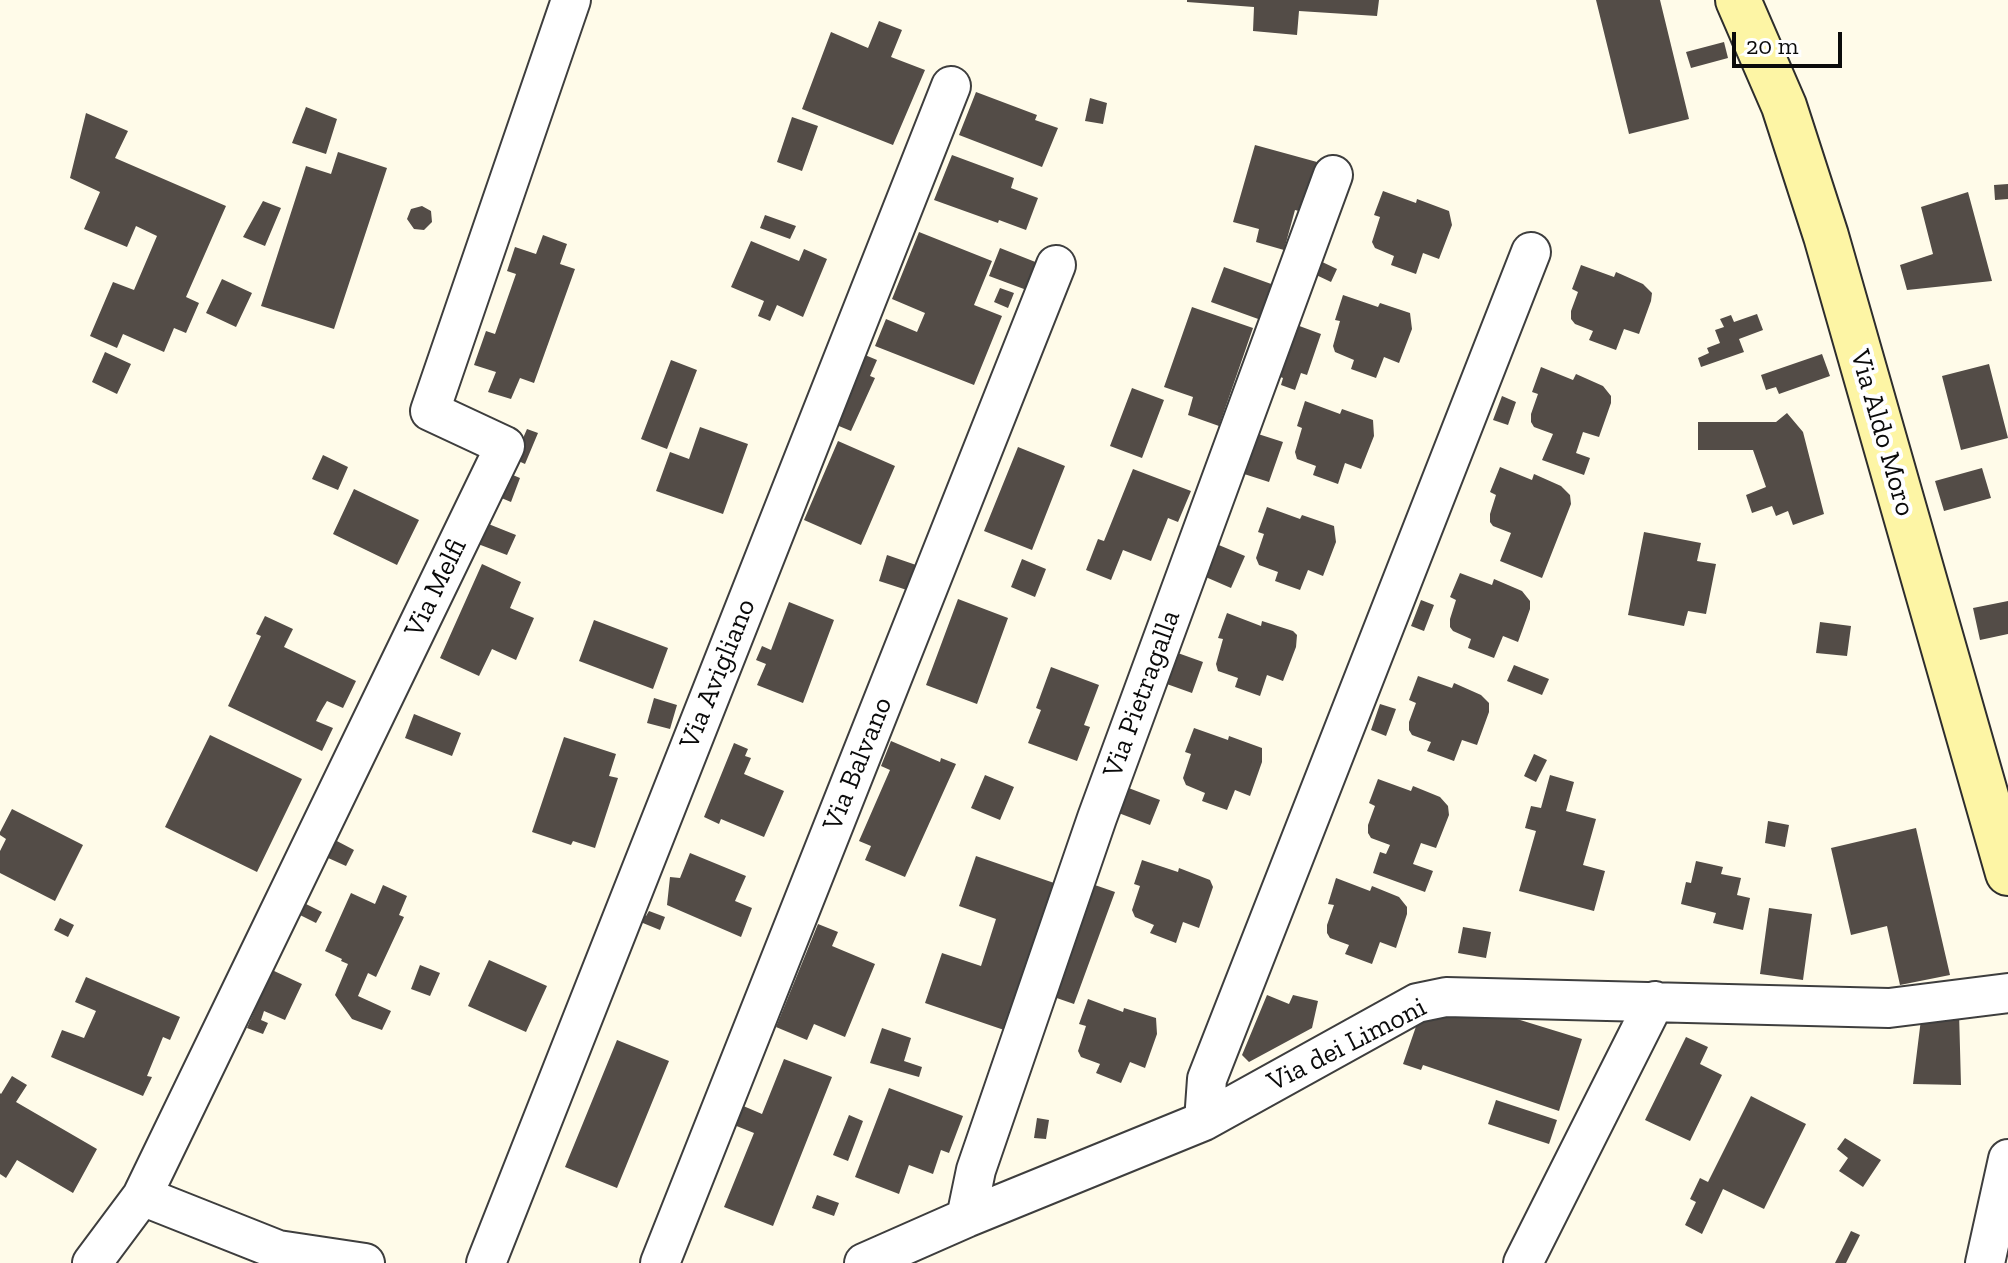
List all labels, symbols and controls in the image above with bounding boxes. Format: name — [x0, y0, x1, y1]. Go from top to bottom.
scale bar — [1736, 16, 1846, 66]
text: 20 m — [1746, 31, 1798, 60]
street label: Via Aldo Moro — [1842, 346, 1922, 520]
street label: Via Melfi — [398, 533, 474, 643]
street label: Via Avigliano — [673, 594, 763, 754]
street label: Via Pietragalla — [1096, 606, 1188, 782]
street label: Via Balvano — [816, 692, 900, 836]
street label: Via dei Limoni — [1262, 991, 1432, 1099]

